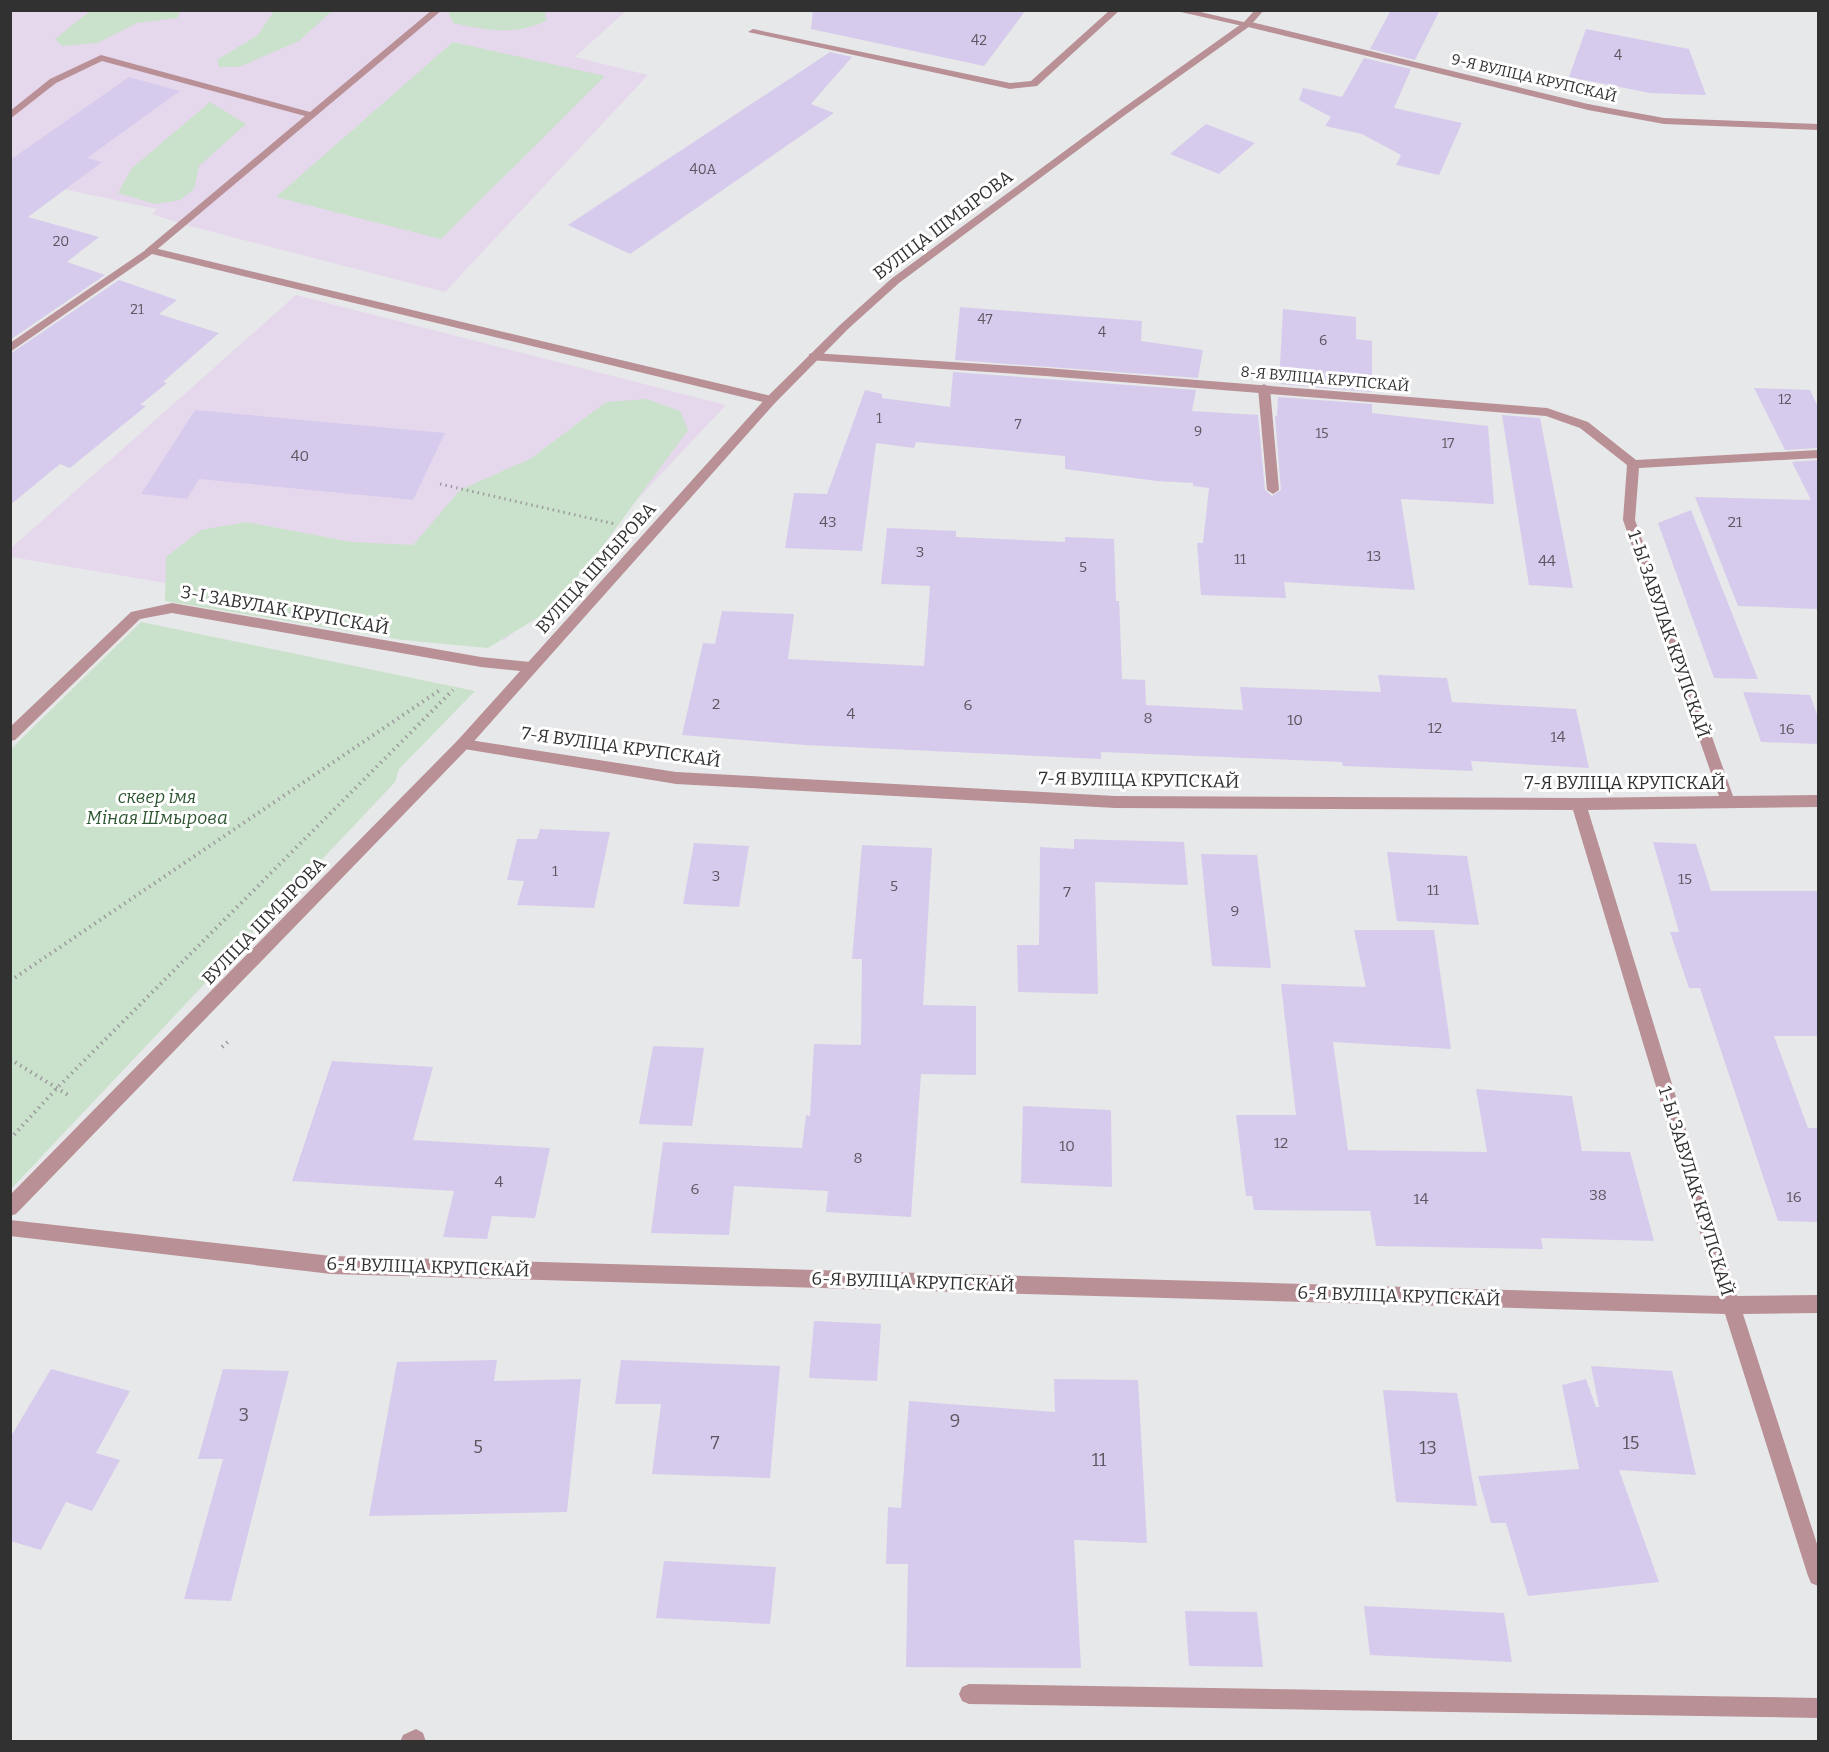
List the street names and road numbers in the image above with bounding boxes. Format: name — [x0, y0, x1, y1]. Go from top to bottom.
street label: 9-Я ВУЛІЦА КРУПСКАЙ — [1450, 50, 1618, 106]
street label: ВУЛІЦА ШМЫРОВА — [869, 165, 1017, 285]
street label: 8-Я ВУЛІЦА КРУПСКАЙ — [1240, 363, 1410, 395]
street label: ВУЛІЦА ШМЫРОВА — [531, 498, 661, 638]
street label: 1-Ы ЗАВУЛАК КРУПСКАЙ — [1623, 527, 1715, 741]
street label: 3-І ЗАВУЛАК КРУПСКАЙ — [179, 581, 391, 639]
street label: 7-Я ВУЛІЦА КРУПСКАЙ — [520, 722, 722, 772]
street label: 7-Я ВУЛІЦА КРУПСКАЙ — [1038, 767, 1240, 793]
street label: 7-Я ВУЛІЦА КРУПСКАЙ — [1525, 772, 1725, 794]
street label: ВУЛІЦА ШМЫРОВА — [198, 853, 331, 989]
street label: 1-Ы ЗАВУЛАК КРУПСКАЙ — [1654, 1083, 1738, 1299]
street label: 6-Я ВУЛІЦА КРУПСКАЙ — [326, 1252, 530, 1282]
street label: 6-Я ВУЛІЦА КРУПСКАЙ — [811, 1267, 1015, 1297]
street label: 6-Я ВУЛІЦА КРУПСКАЙ — [1297, 1281, 1501, 1311]

